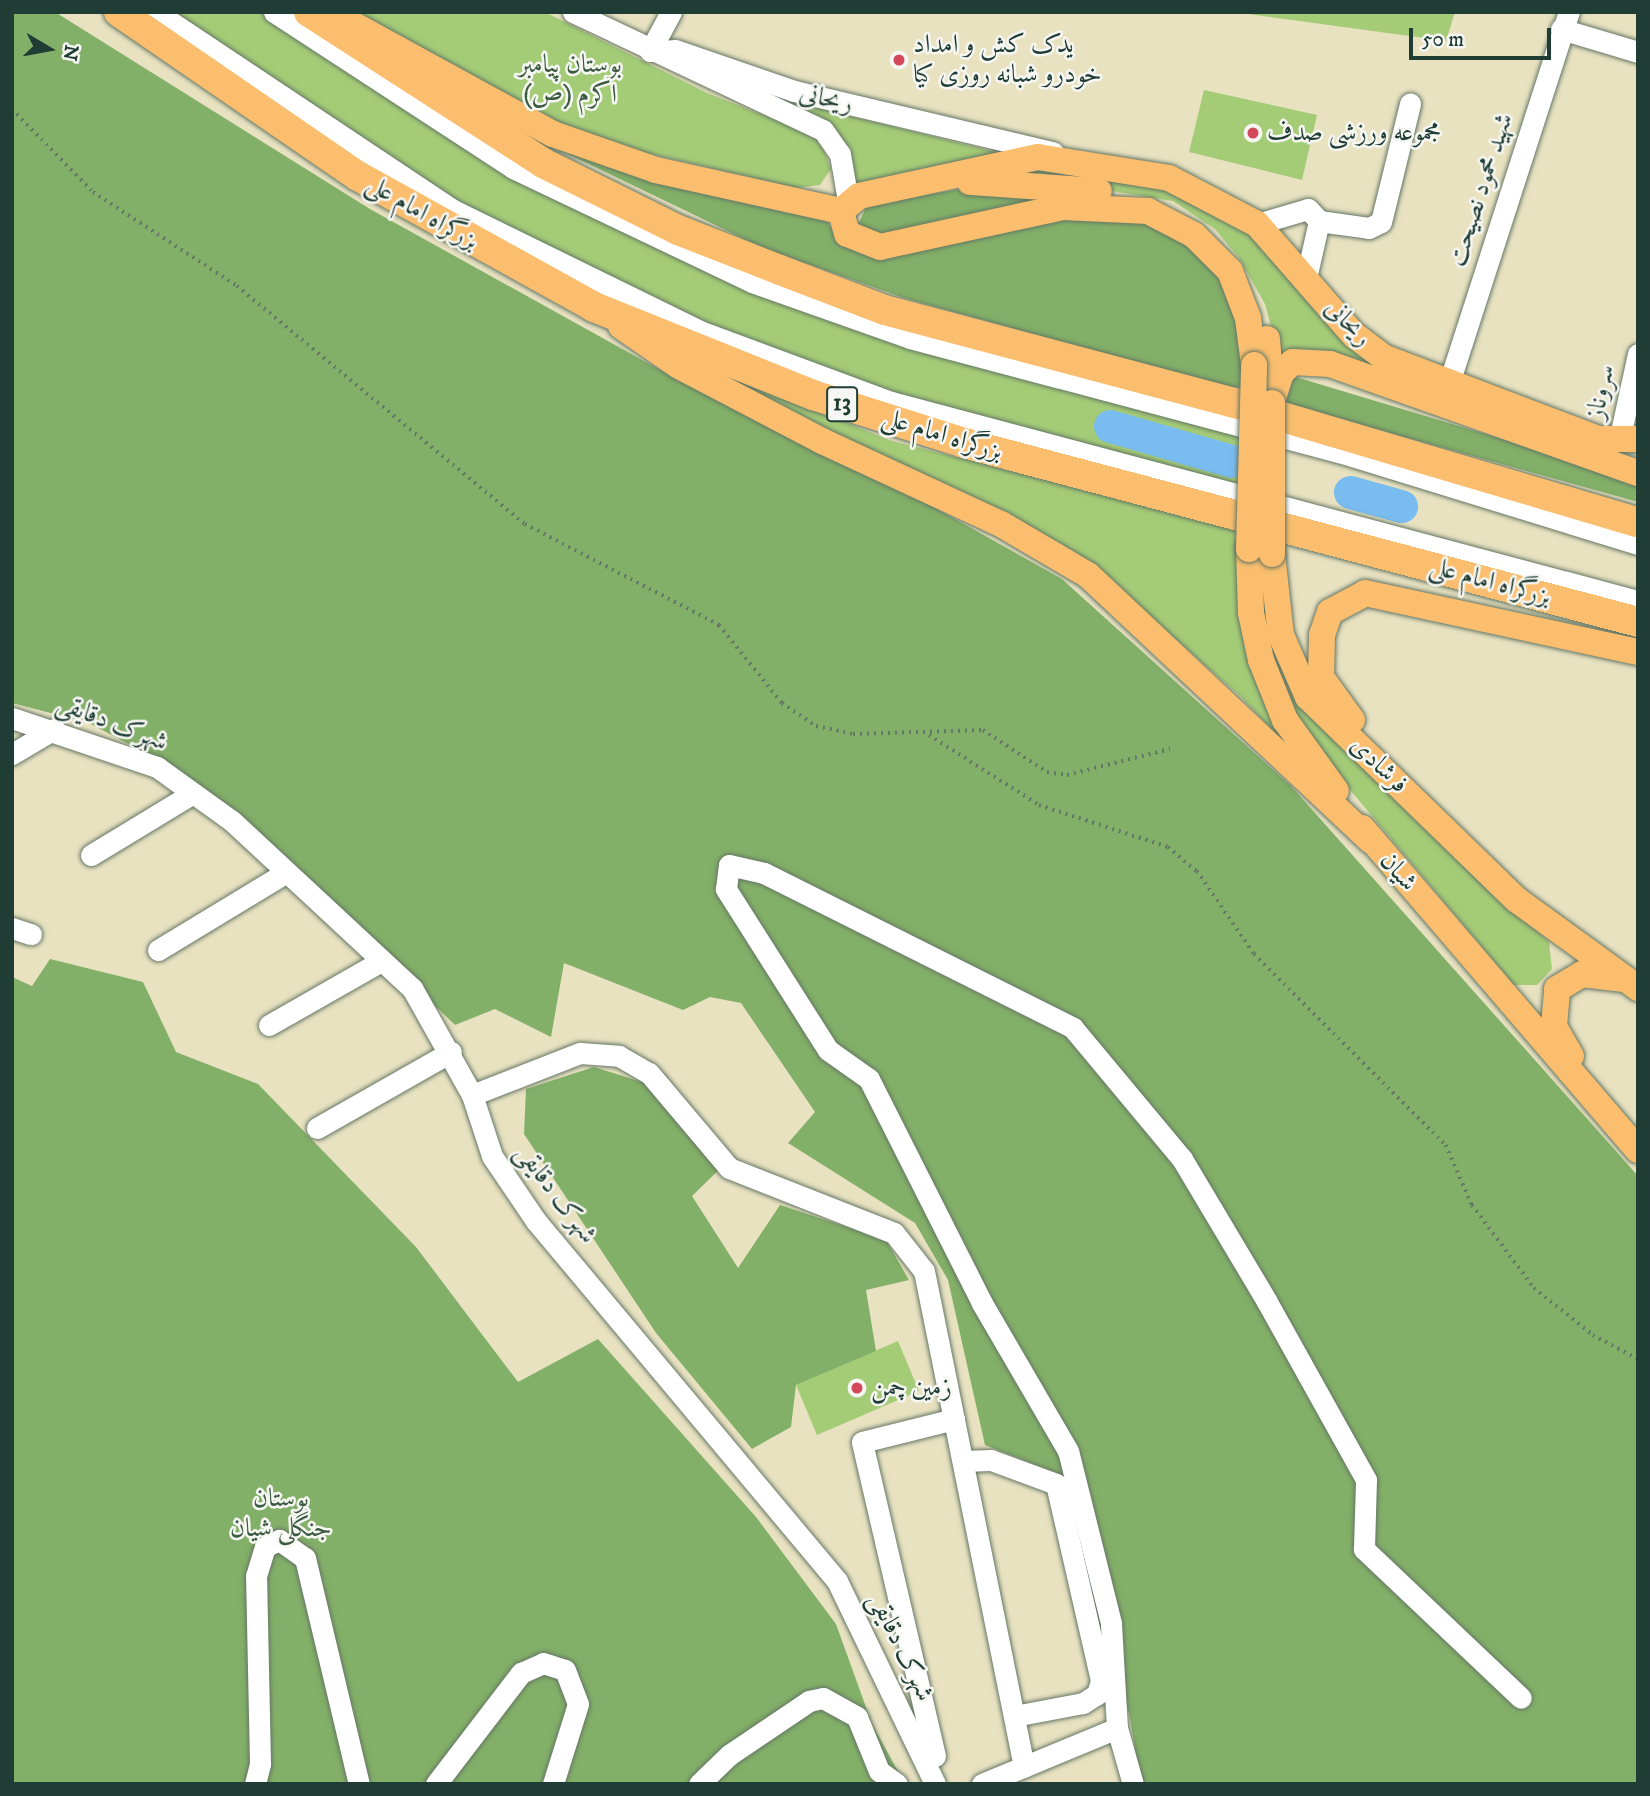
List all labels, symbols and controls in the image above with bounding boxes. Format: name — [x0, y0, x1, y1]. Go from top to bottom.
north arrow — [14, 14, 84, 84]
scale bar — [1412, 14, 1554, 58]
text: 50 m — [1422, 27, 1464, 53]
place label: یدک کش و امداد خودرو شبانه روزی کیا — [913, 29, 1102, 90]
text: N — [57, 43, 83, 62]
park label: بوستان پیامبر اکرم (ص) — [518, 49, 622, 110]
marker: یدک کش و امداد خودرو شبانه روزی کیا — [891, 52, 907, 68]
street label: ریحانی — [796, 78, 856, 120]
street label: شهید محمود نصیحت — [1442, 109, 1520, 271]
place label: مجموعه ورزشی صدف — [1267, 117, 1441, 149]
marker: مجموعه ورزشی صدف — [1245, 125, 1261, 141]
street label: بزرگراه امام علی — [360, 168, 484, 258]
street label: ریحانی — [1318, 293, 1378, 353]
street label: سروناز — [1580, 362, 1622, 422]
road number: 13 — [824, 384, 860, 424]
street label: بزرگراه امام علی — [878, 402, 1006, 468]
street label: بزرگراه امام علی — [1426, 551, 1554, 613]
street label: شهرک دقایقی — [52, 688, 172, 758]
street label: فرشادی — [1343, 730, 1415, 800]
street label: شیان — [1372, 846, 1424, 898]
street label: شهرک دقایقی — [508, 1138, 604, 1250]
place label: زمین چمن — [871, 1372, 952, 1404]
marker: زمین چمن — [849, 1380, 865, 1396]
park label: بوستان جنگلی شیان — [230, 1483, 332, 1544]
street label: شهرک دقایقی — [861, 1588, 941, 1706]

